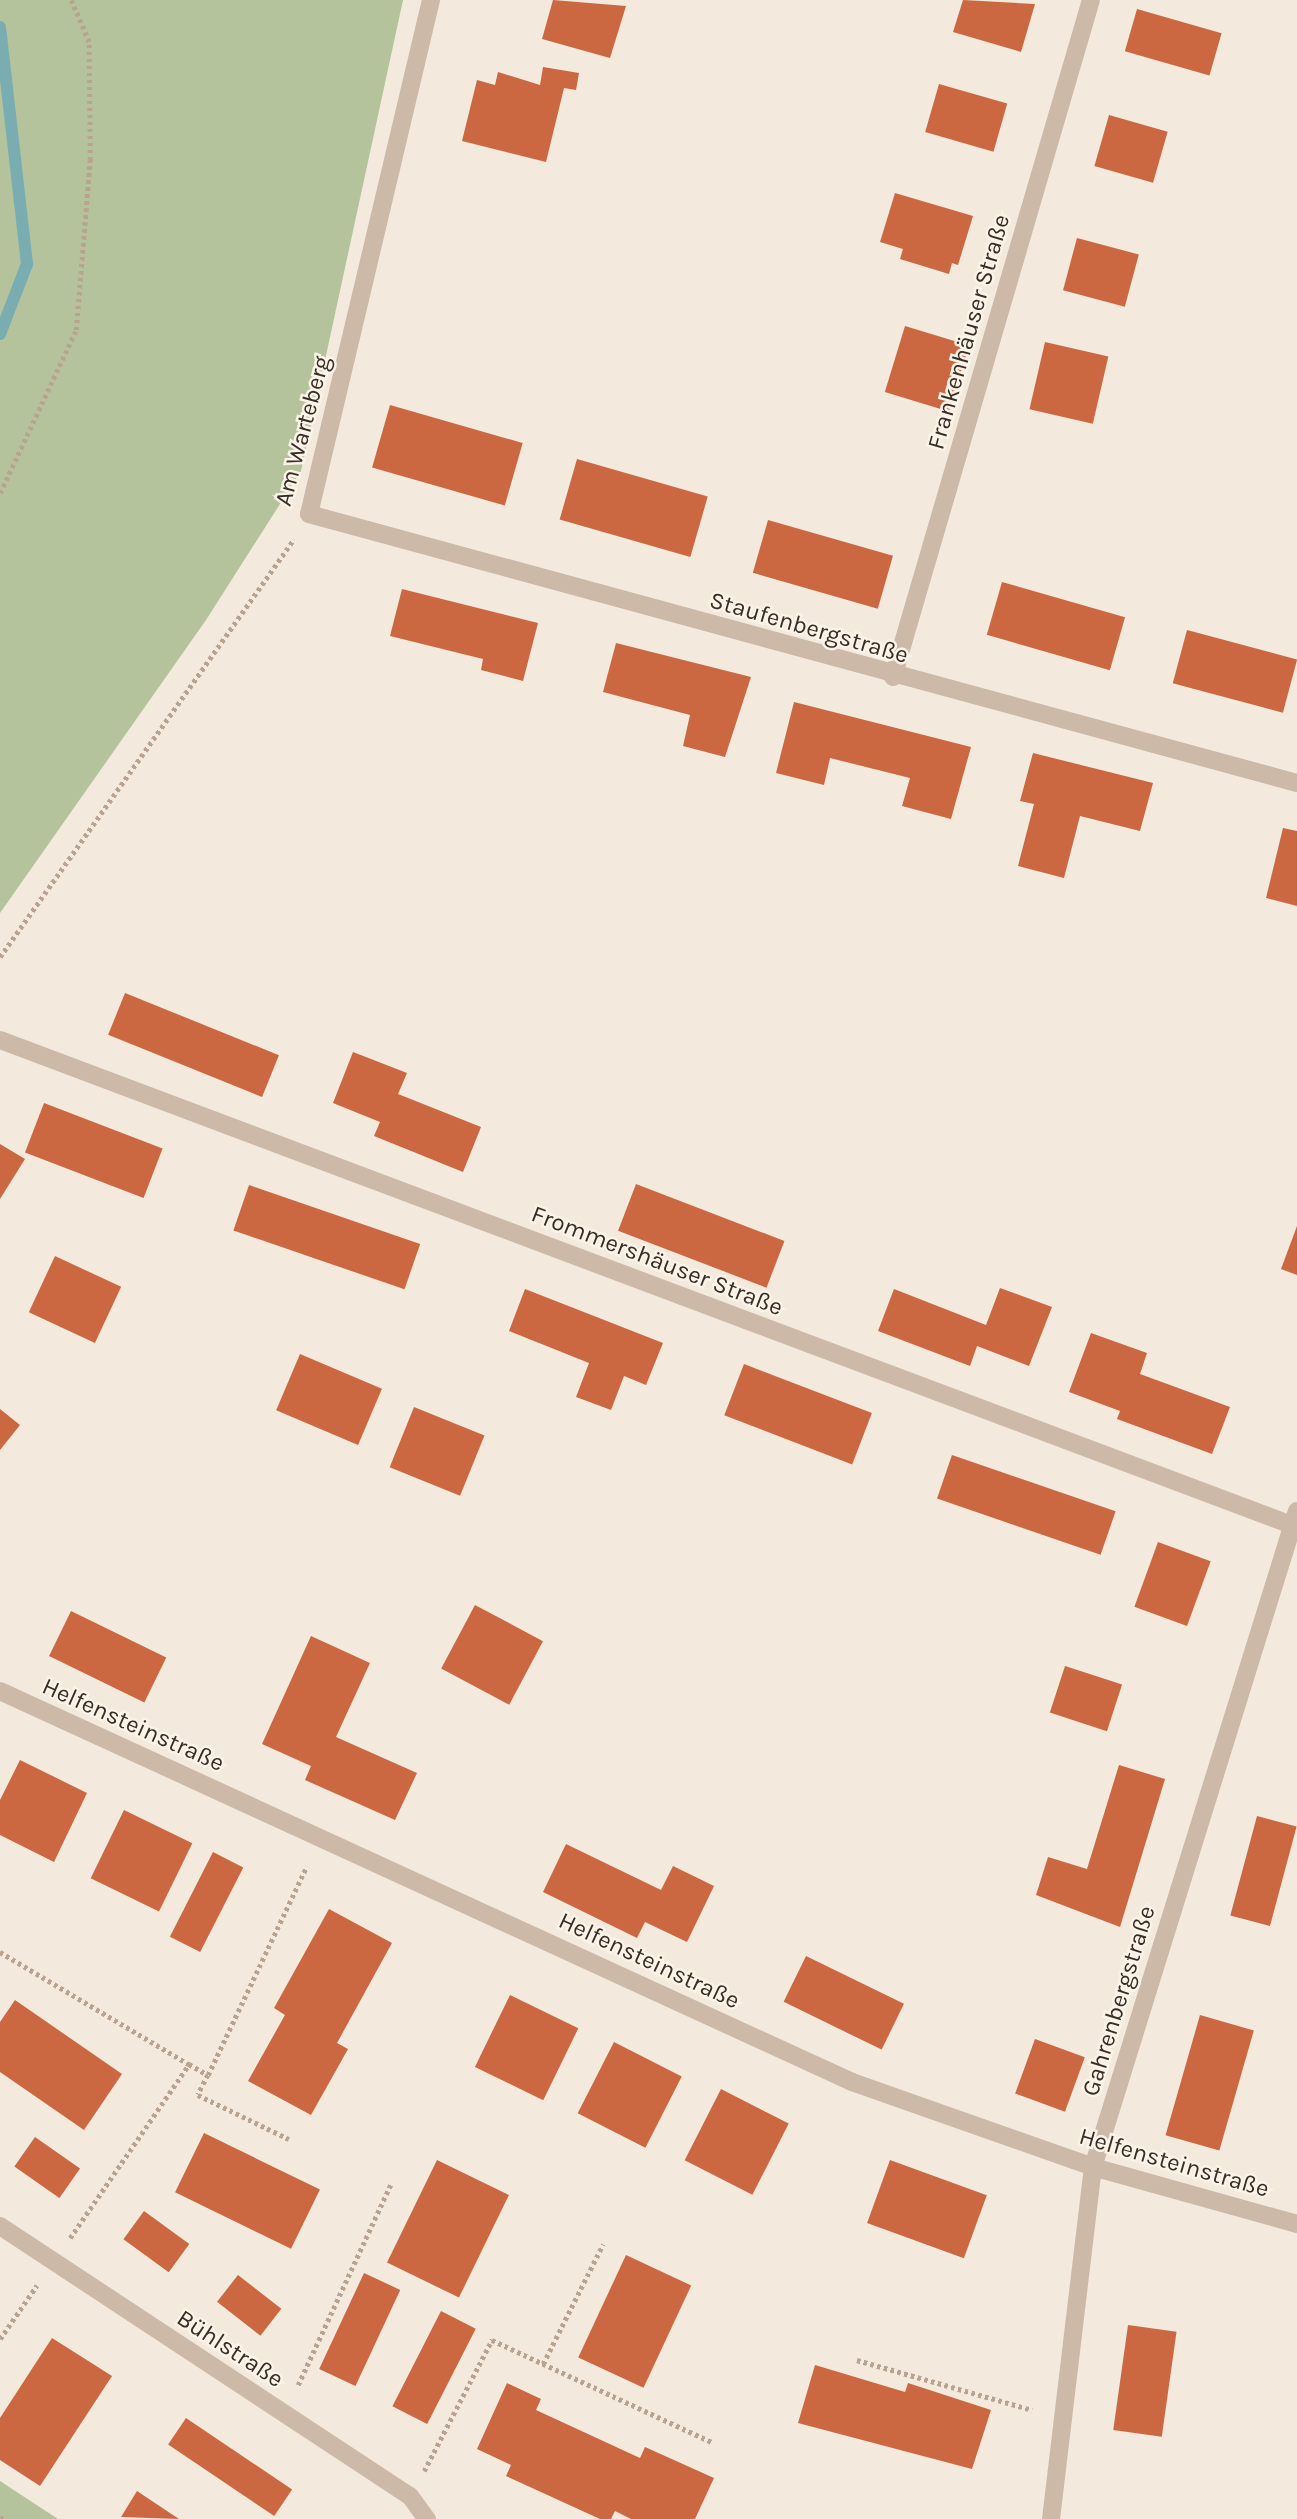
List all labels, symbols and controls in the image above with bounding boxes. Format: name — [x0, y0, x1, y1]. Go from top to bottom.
street label: Frankenhäuser Straße — [922, 211, 1016, 453]
street label: Am Warteberg — [269, 353, 337, 509]
street label: Staufenbergstraße — [706, 586, 912, 670]
street label: Frommershäuser Straße — [527, 1200, 787, 1322]
street label: Helfensteinstraße — [37, 1672, 229, 1778]
street label: Gahrenbergstraße — [1076, 1902, 1162, 2100]
street label: Helfensteinstraße — [554, 1906, 744, 2016]
street label: Helfensteinstraße — [1076, 2122, 1272, 2204]
street label: Bühlstraße — [171, 2304, 289, 2394]

